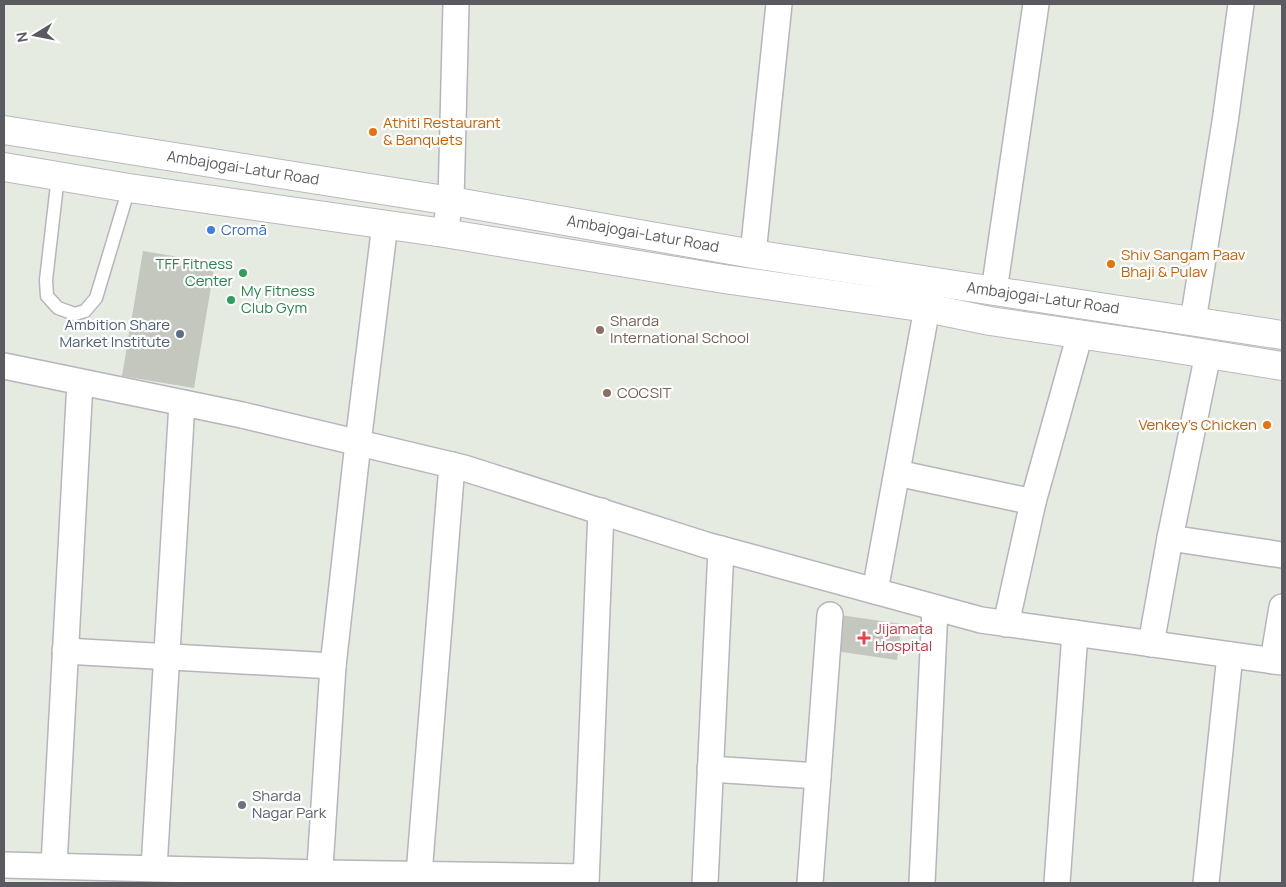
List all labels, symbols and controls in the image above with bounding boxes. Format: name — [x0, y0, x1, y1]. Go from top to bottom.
north arrow — [10, 10, 60, 60]
text: N — [11, 31, 32, 44]
place label: Athiti Restaurant & Banquets — [383, 112, 501, 150]
marker: Athiti Restaurant & Banquets — [367, 126, 379, 138]
street label: Ambajogai-Latur Road — [165, 145, 321, 190]
street label: Ambajogai-Latur Road — [565, 210, 721, 257]
place label: Cromā — [221, 219, 267, 240]
marker: Cromā — [205, 224, 217, 236]
place label: Shiv Sangam Paav Bhaji & Pulav — [1121, 244, 1246, 282]
place label: TFF Fitness Center — [156, 253, 234, 291]
marker: Shiv Sangam Paav Bhaji & Pulav — [1105, 258, 1117, 270]
marker: TFF Fitness Center — [237, 267, 249, 279]
street label: Ambajogai-Latur Road — [965, 276, 1121, 319]
place label: My Fitness Club Gym — [241, 280, 315, 318]
marker: My Fitness Club Gym — [225, 294, 237, 306]
place label: Sharda International School — [610, 310, 749, 348]
place label: Ambition Share Market Institute — [59, 314, 170, 352]
marker: Sharda International School — [594, 324, 606, 336]
marker: Ambition Share Market Institute — [174, 328, 186, 340]
place label: COCSIT — [617, 382, 672, 403]
marker: COCSIT — [601, 387, 613, 399]
place label: Venkey's Chicken — [1138, 414, 1257, 435]
marker: Venkey's Chicken — [1261, 419, 1273, 431]
place label: Jijamata Hospital — [875, 618, 933, 656]
marker: Jijamata Hospital — [857, 631, 871, 645]
place label: Sharda Nagar Park — [252, 785, 327, 823]
marker: Sharda Nagar Park — [236, 799, 248, 811]

